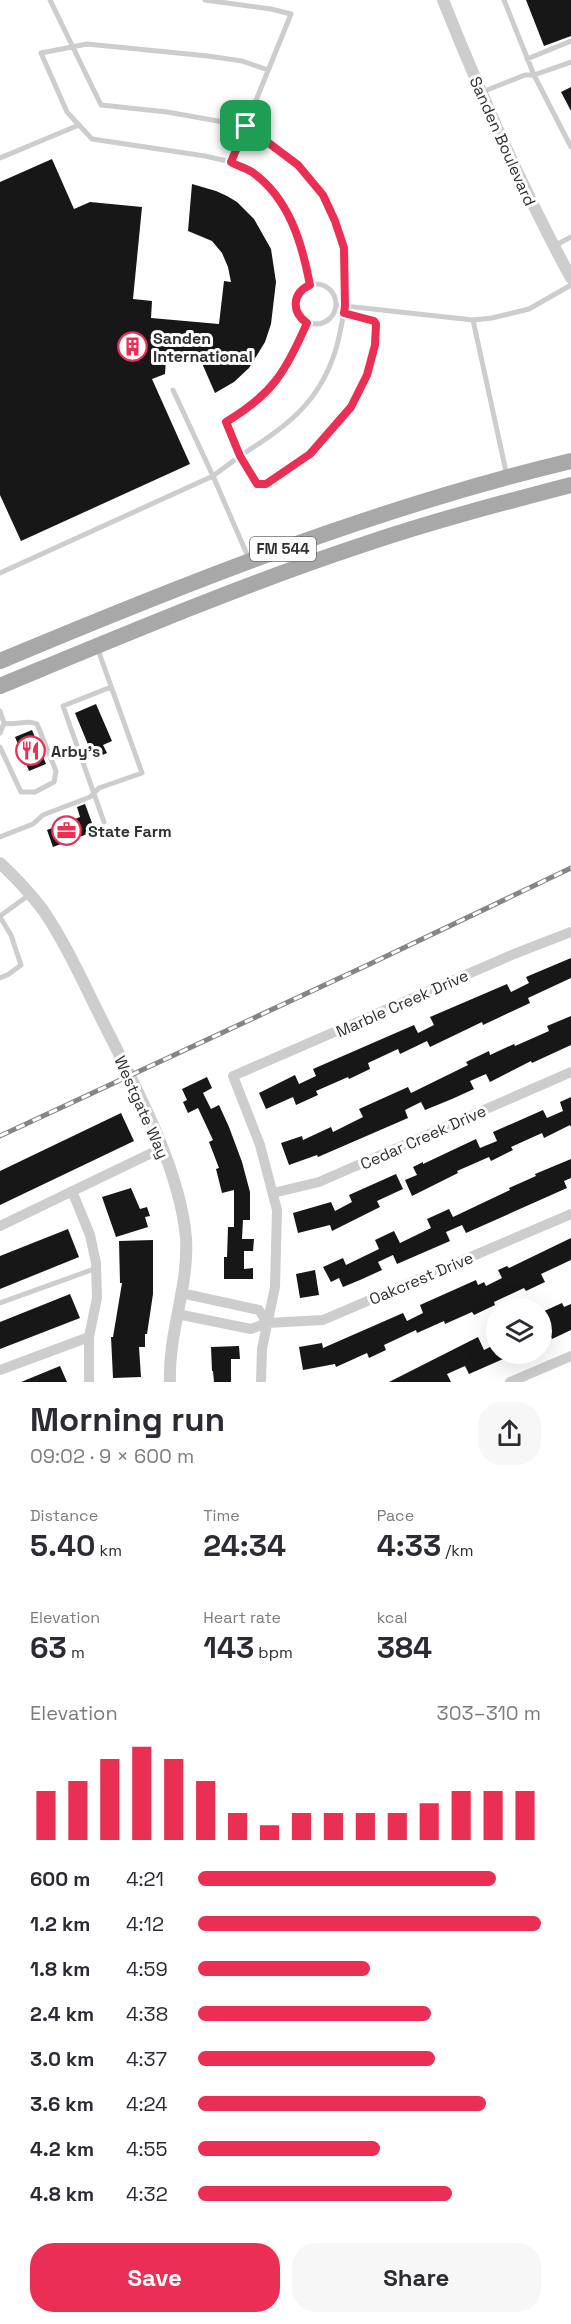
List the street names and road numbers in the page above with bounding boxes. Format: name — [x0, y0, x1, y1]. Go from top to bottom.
street label: Sanden Boulevard — [465, 73, 540, 209]
road number: FM 544 — [250, 537, 316, 561]
street label: Marble Creek Drive — [333, 965, 472, 1042]
street label: Westgate Way — [109, 1052, 174, 1162]
street label: Cedar Creek Drive — [357, 1100, 489, 1175]
street label: Oakcrest Drive — [366, 1247, 476, 1310]

